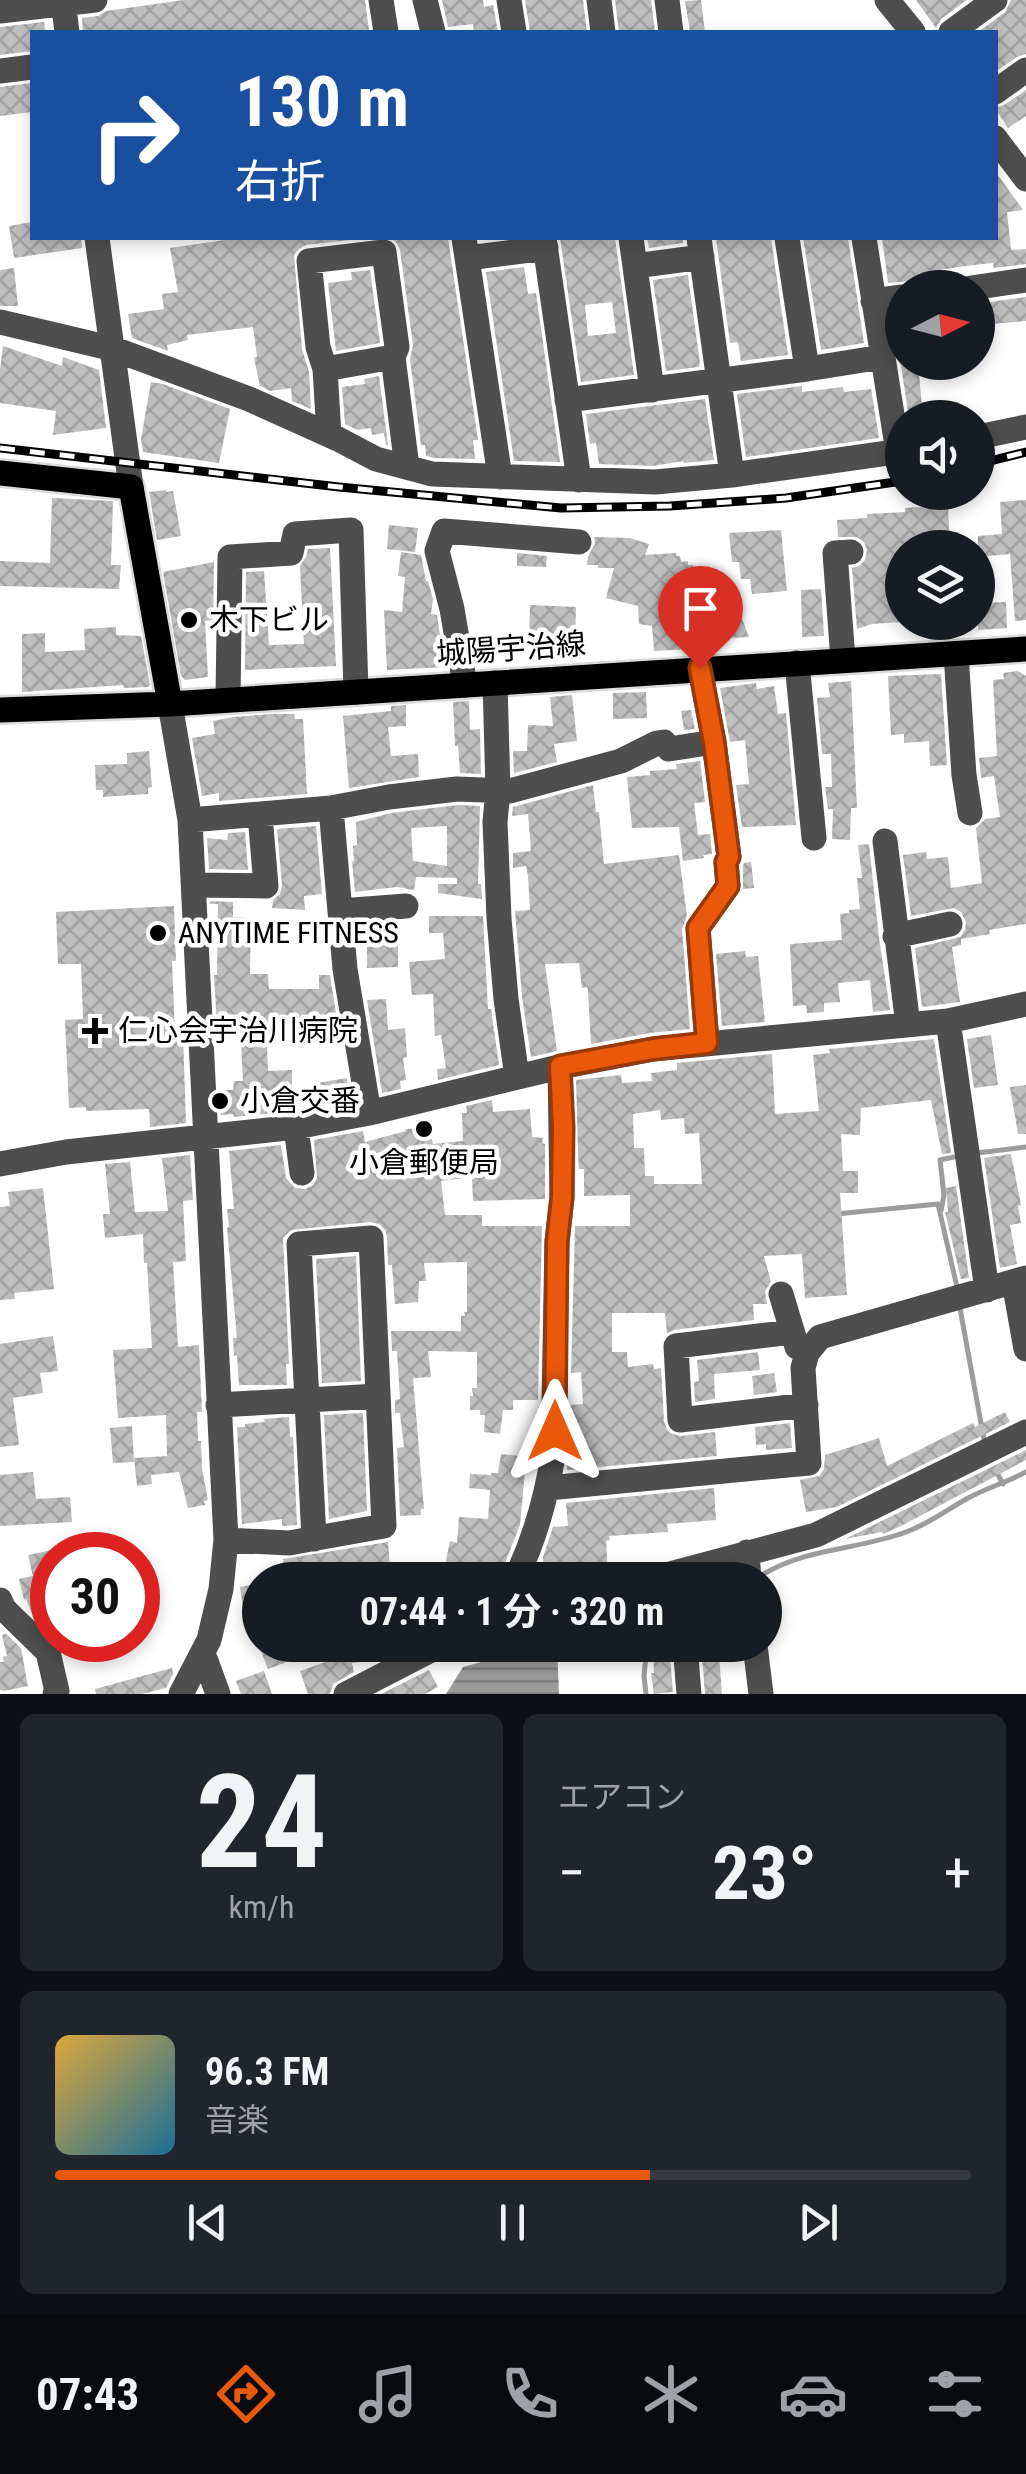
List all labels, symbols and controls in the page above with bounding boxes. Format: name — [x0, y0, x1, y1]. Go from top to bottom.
text: 130 m — [235, 61, 409, 143]
icon: right — [70, 70, 200, 200]
text: 右折 — [235, 155, 325, 208]
north arrow — [885, 270, 995, 380]
map controls — [885, 270, 995, 640]
button: sound — [885, 400, 995, 510]
button: layers — [885, 530, 995, 640]
pin — [658, 566, 743, 669]
icon: arrive — [673, 581, 728, 636]
place label: 木下ビル — [209, 602, 329, 637]
marker: 木下ビル — [178, 609, 200, 631]
street label: 城陽宇治線 — [435, 626, 587, 671]
place label: ANYTIME FITNESS — [178, 915, 399, 950]
marker: ANYTIME FITNESS — [147, 922, 169, 944]
place label: 仁心会宇治川病院 — [118, 1013, 358, 1048]
marker: 仁心会宇治川病院 — [82, 1018, 108, 1044]
place label: 小倉交番 — [240, 1083, 360, 1118]
marker: 小倉交番 — [209, 1090, 231, 1112]
marker: 小倉郵便局 — [413, 1118, 435, 1140]
place label: 小倉郵便局 — [349, 1145, 499, 1180]
position arrow — [503, 1379, 607, 1483]
speed limit sign: 30 — [30, 1532, 160, 1662]
text: 07:44 · 1 分 · 320 m — [360, 1590, 664, 1634]
text: 24 — [196, 1746, 327, 1899]
text: エアコン — [558, 1778, 686, 1816]
text: 23° — [712, 1829, 817, 1917]
text: − — [558, 1841, 586, 1905]
text: + — [944, 1841, 971, 1905]
text: km/h — [229, 1888, 294, 1926]
text: 96.3 FM — [205, 2050, 329, 2094]
text: 音楽 — [205, 2101, 269, 2139]
icon: previous — [180, 2195, 235, 2250]
icon: pause — [485, 2195, 540, 2250]
icon: next — [791, 2195, 846, 2250]
icon: directions — [211, 2359, 281, 2429]
icon: music — [353, 2359, 423, 2429]
icon: phone — [495, 2359, 565, 2429]
icon: climate — [636, 2359, 706, 2429]
icon: car — [778, 2359, 848, 2429]
icon: filters — [920, 2359, 990, 2429]
text: 07:43 — [36, 2368, 139, 2421]

